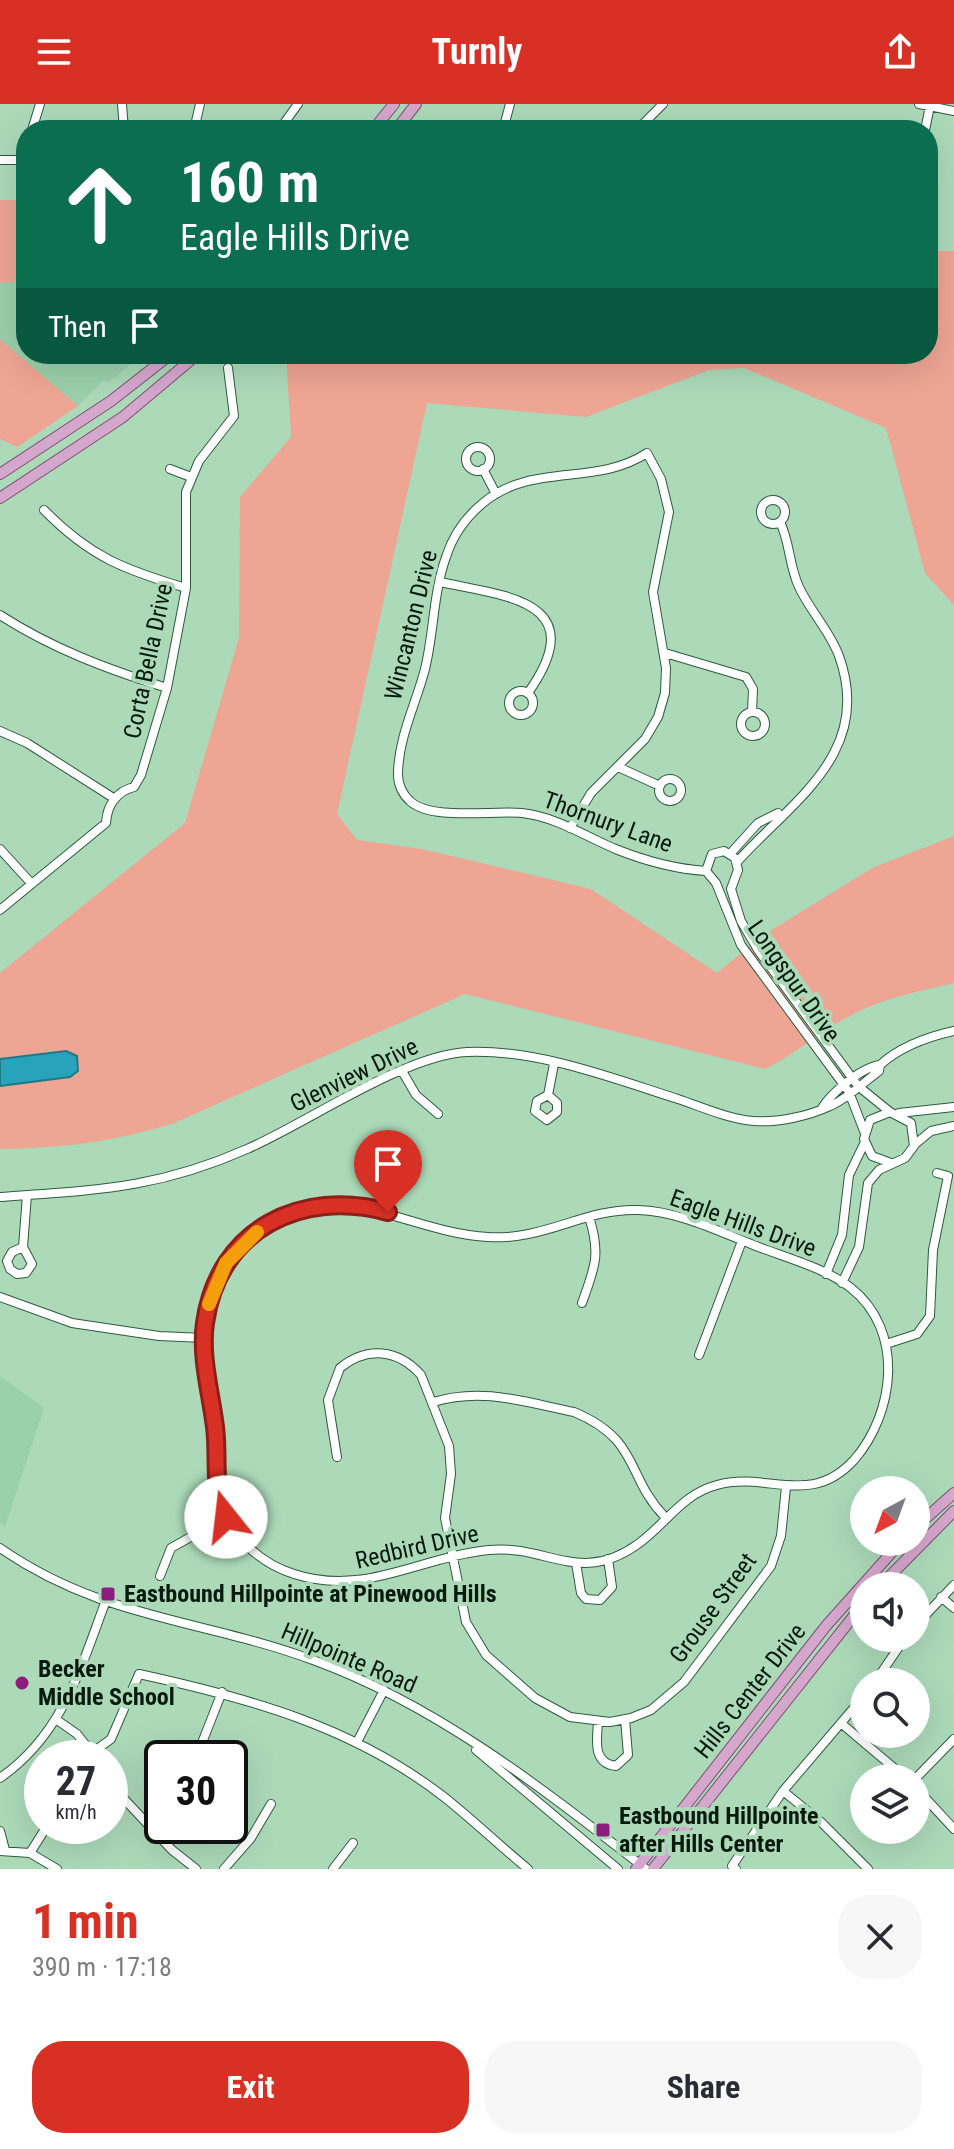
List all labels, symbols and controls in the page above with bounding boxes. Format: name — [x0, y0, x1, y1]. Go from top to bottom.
icon: menu — [32, 30, 76, 74]
icon: share — [878, 30, 922, 74]
text: Turnly — [432, 31, 522, 73]
text: 160 m — [180, 150, 319, 216]
icon: ahead — [48, 152, 152, 256]
text: Eagle Hills Drive — [180, 217, 410, 259]
icon: arrive — [123, 304, 167, 348]
text: Then — [48, 309, 107, 344]
street label: Wincanton Drive — [379, 547, 443, 703]
street label: Corta Bella Drive — [118, 581, 178, 741]
street label: Thornury Lane — [540, 786, 676, 858]
street label: Longspur Drive — [742, 915, 846, 1047]
street label: Glenview Drive — [286, 1032, 422, 1118]
pin — [354, 1130, 422, 1212]
icon: arrive — [366, 1142, 410, 1186]
street label: Eagle Hills Drive — [666, 1184, 820, 1262]
position arrow — [184, 1475, 268, 1559]
north arrow — [850, 1476, 930, 1556]
map controls — [850, 1476, 930, 1844]
street label: Redbird Drive — [353, 1519, 481, 1575]
street label: Grouse Street — [664, 1548, 762, 1668]
button: sound — [850, 1572, 930, 1652]
place label: Eastbound Hillpointe at Pinewood Hills — [124, 1580, 497, 1608]
marker: Eastbound Hillpointe at Pinewood Hills — [99, 1585, 117, 1603]
street label: Hillpointe Road — [277, 1617, 421, 1699]
street label: Hills Center Drive — [689, 1618, 811, 1764]
place label: Becker Middle School — [38, 1655, 175, 1711]
button: search — [850, 1668, 930, 1748]
marker: Becker Middle School — [13, 1674, 31, 1692]
speed limit sign: 30 — [144, 1740, 248, 1844]
text: 27 — [56, 1758, 96, 1805]
button: layers — [850, 1764, 930, 1844]
text: km/h — [55, 1800, 97, 1824]
place label: Eastbound Hillpointe after Hills Center — [619, 1802, 819, 1858]
marker: Eastbound Hillpointe after Hills Center — [594, 1821, 612, 1839]
text: 1 min — [32, 1893, 139, 1950]
button: close — [838, 1895, 922, 1979]
text: 390 m · 17:18 — [32, 1952, 172, 1982]
button: Exit — [32, 2041, 469, 2133]
button: Share — [485, 2041, 922, 2133]

